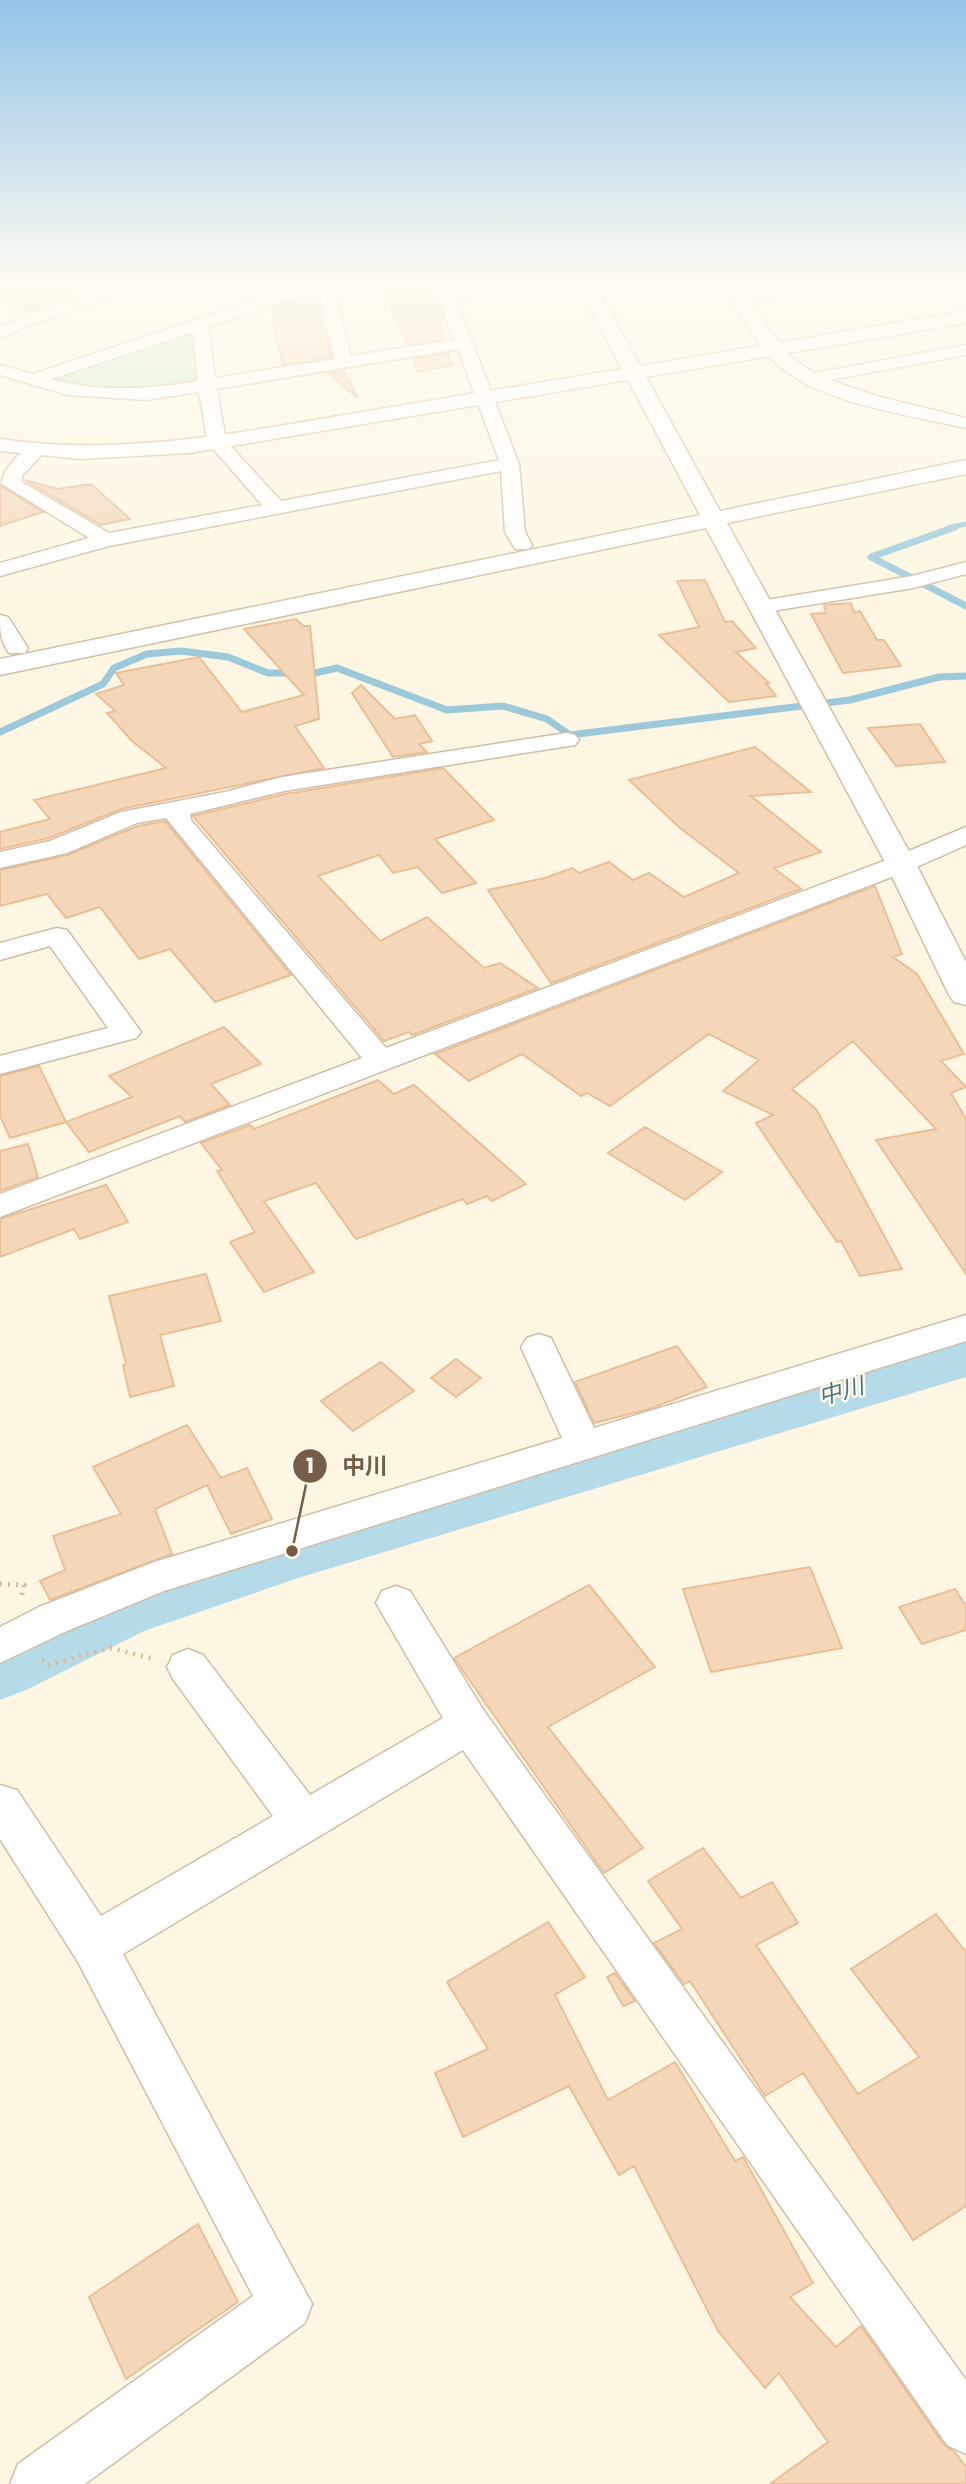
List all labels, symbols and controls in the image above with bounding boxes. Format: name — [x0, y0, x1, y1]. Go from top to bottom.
water label: 中川 — [814, 1368, 870, 1413]
callout: 中川 — [293, 1444, 402, 1488]
text: 中川 — [342, 1450, 388, 1482]
text: 1 — [306, 1451, 314, 1480]

